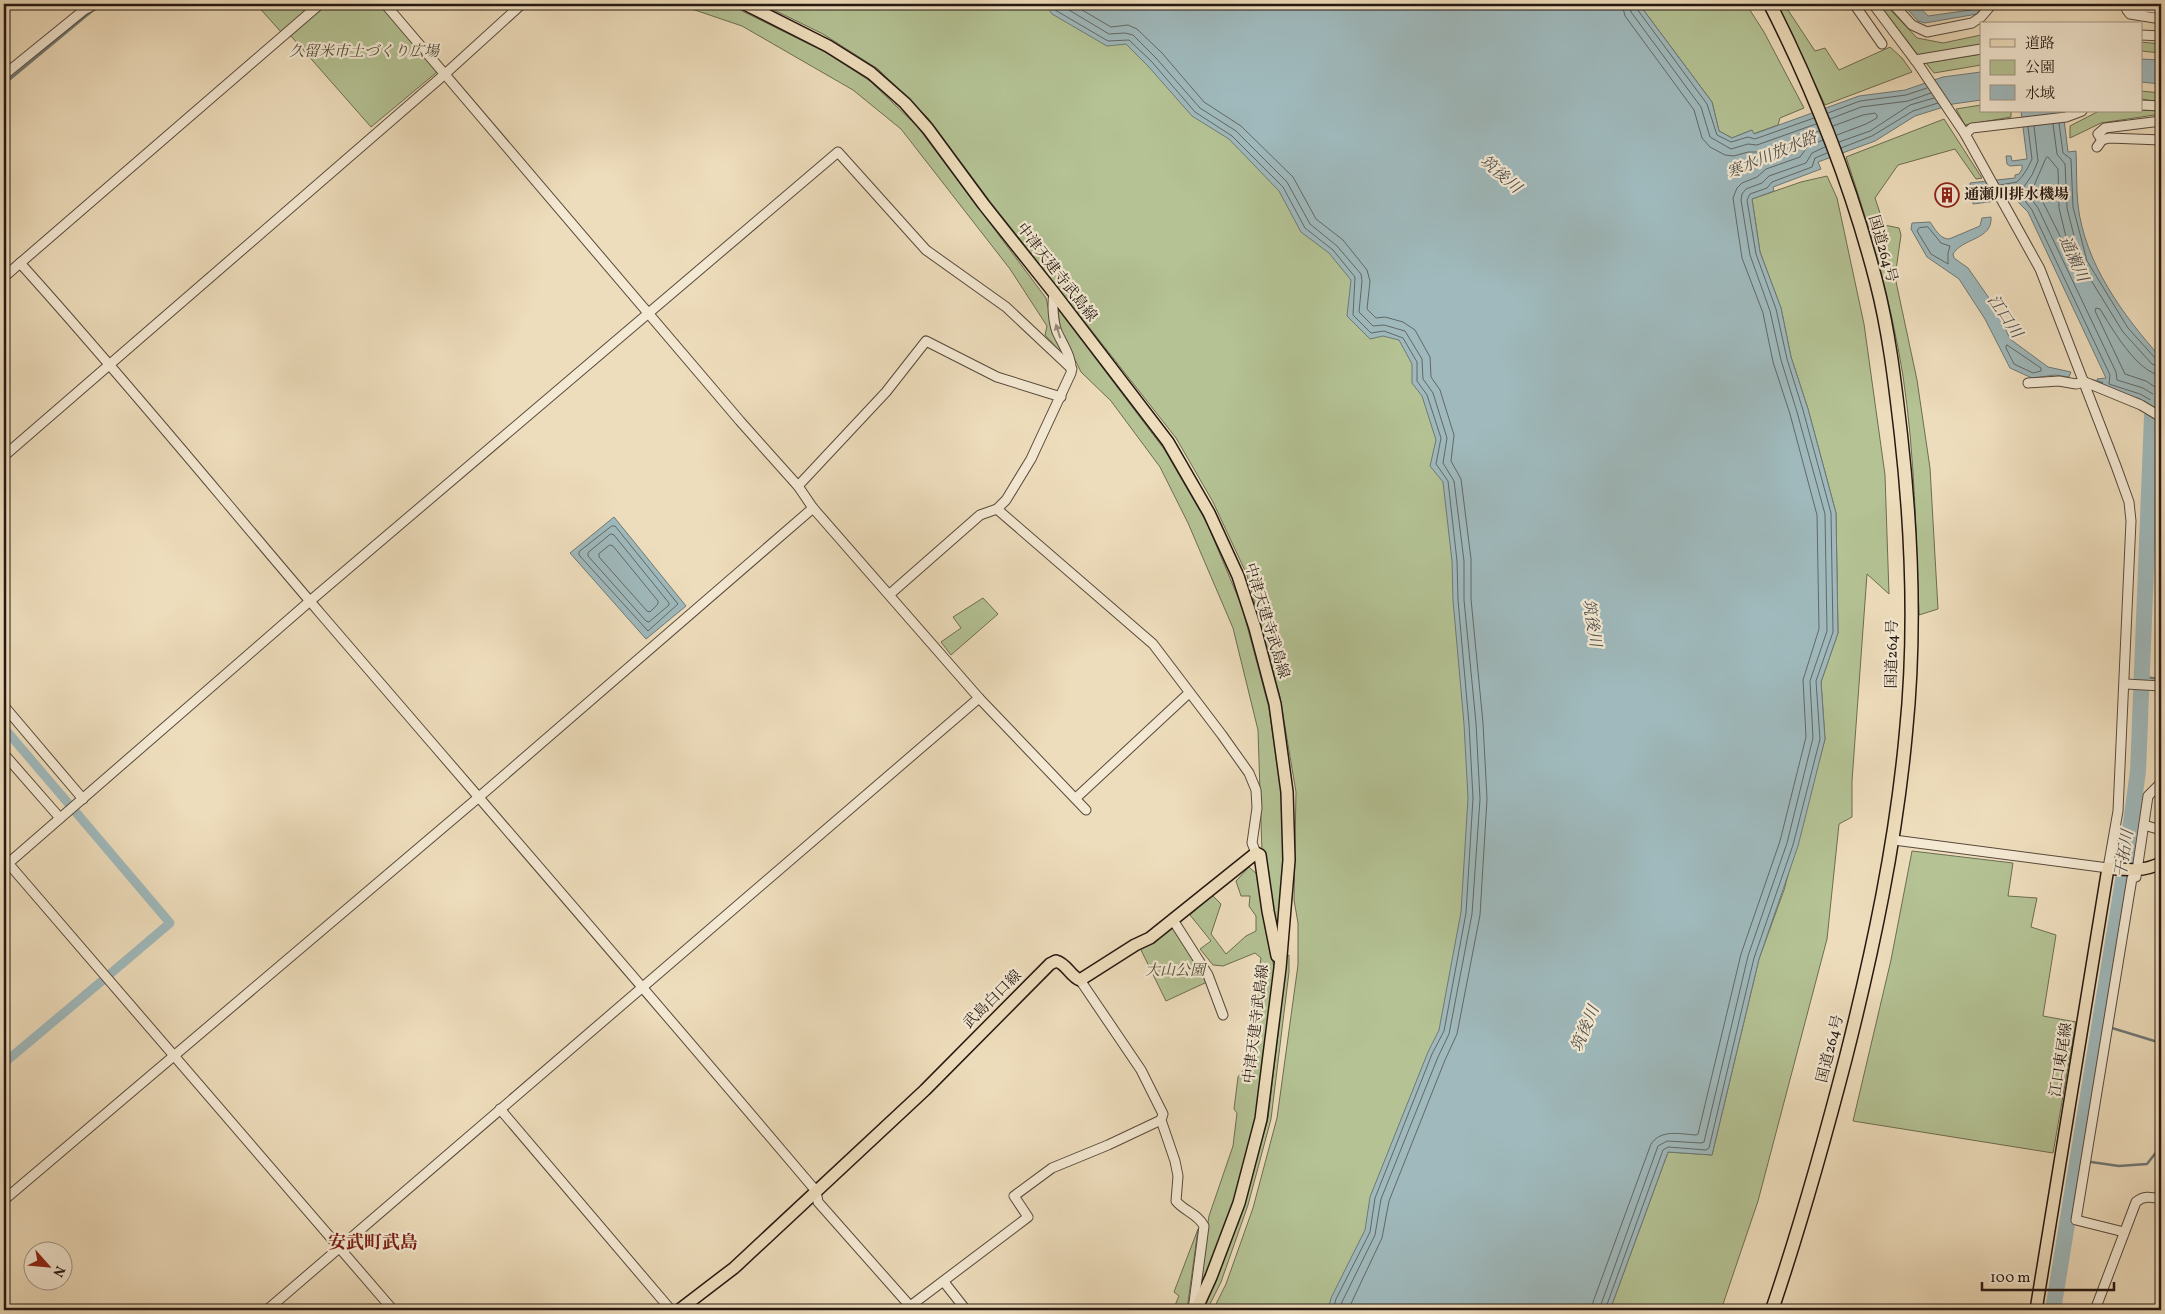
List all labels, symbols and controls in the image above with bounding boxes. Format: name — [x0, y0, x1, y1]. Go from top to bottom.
legend — [1980, 22, 2142, 112]
text: 道路 — [2025, 34, 2055, 55]
park label: 久留米市土づくり広場 — [289, 42, 441, 63]
text: 公園 — [2025, 58, 2055, 79]
text: 水域 — [2025, 84, 2055, 105]
water label: 寒水川放水路 — [1724, 127, 1821, 185]
water label: 筑後川 — [1475, 151, 1527, 200]
building icon: 通瀬川排水機場 — [1934, 182, 1960, 208]
place label: 通瀬川排水機場 — [1964, 185, 2069, 206]
street label: 国道264号 — [1862, 213, 1902, 285]
street label: 中津天建寺武島線 — [1011, 219, 1101, 327]
water label: 通瀬川 — [2053, 233, 2094, 287]
water label: 江口川 — [1981, 291, 2028, 345]
one-way arrow — [1054, 324, 1062, 339]
street label: 中津天建寺武島線 — [1238, 561, 1294, 681]
water label: 筑後川 — [1576, 598, 1606, 650]
street label: 国道264号 — [1882, 619, 1904, 689]
water label: 干拓川 — [2110, 827, 2140, 879]
park label: 大山公園 — [1145, 961, 1208, 982]
street label: 中津天建寺武島線 — [1239, 963, 1275, 1085]
street label: 武島白口線 — [959, 966, 1027, 1034]
water label: 筑後川 — [1566, 1001, 1606, 1055]
street label: 国道264号 — [1812, 1013, 1850, 1085]
street label: 江口東尾線 — [2046, 1021, 2078, 1099]
district label: 安武町武島 — [328, 1231, 418, 1256]
north arrow — [22, 1242, 72, 1292]
scale bar — [1982, 1259, 2115, 1291]
text: N — [47, 1262, 69, 1280]
text: 100 m — [1990, 1268, 2030, 1289]

